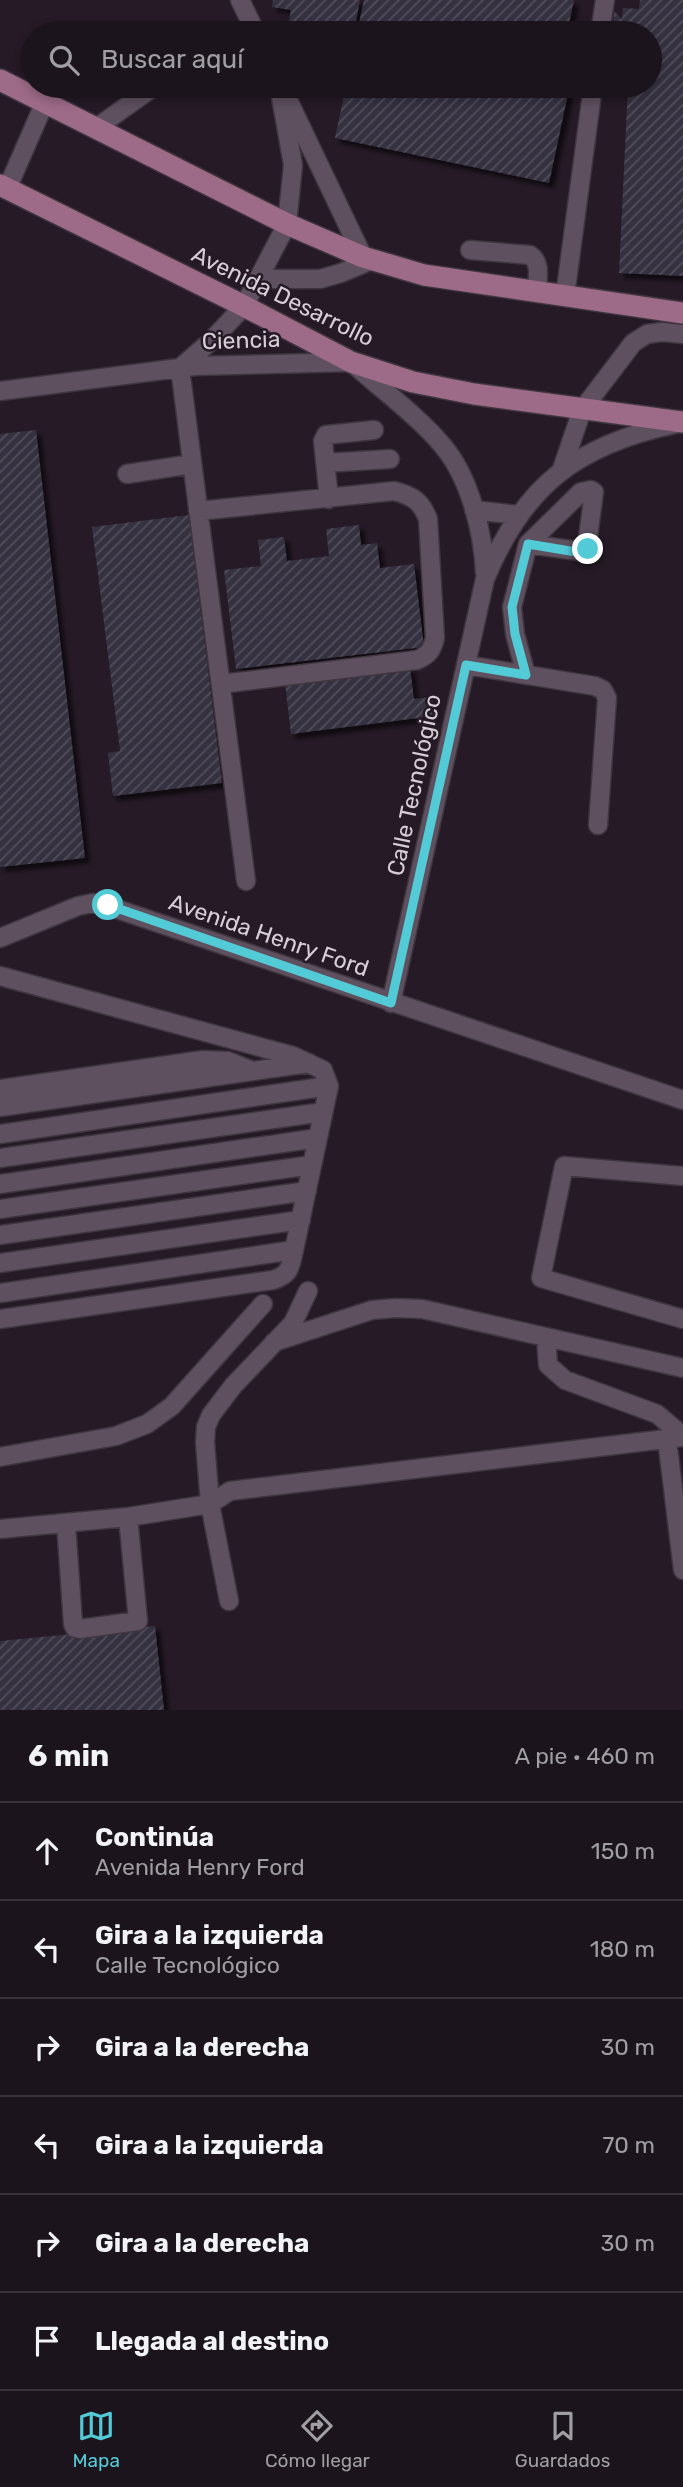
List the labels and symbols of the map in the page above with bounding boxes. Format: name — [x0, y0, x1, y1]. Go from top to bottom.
street label: Avenida Desarrollo — [187, 240, 379, 352]
street label: Ciencia — [201, 325, 281, 355]
route end — [572, 533, 603, 564]
street label: Calle Tecnológico — [381, 692, 447, 878]
street label: Avenida Henry Ford — [165, 888, 373, 982]
route start — [92, 889, 123, 920]

